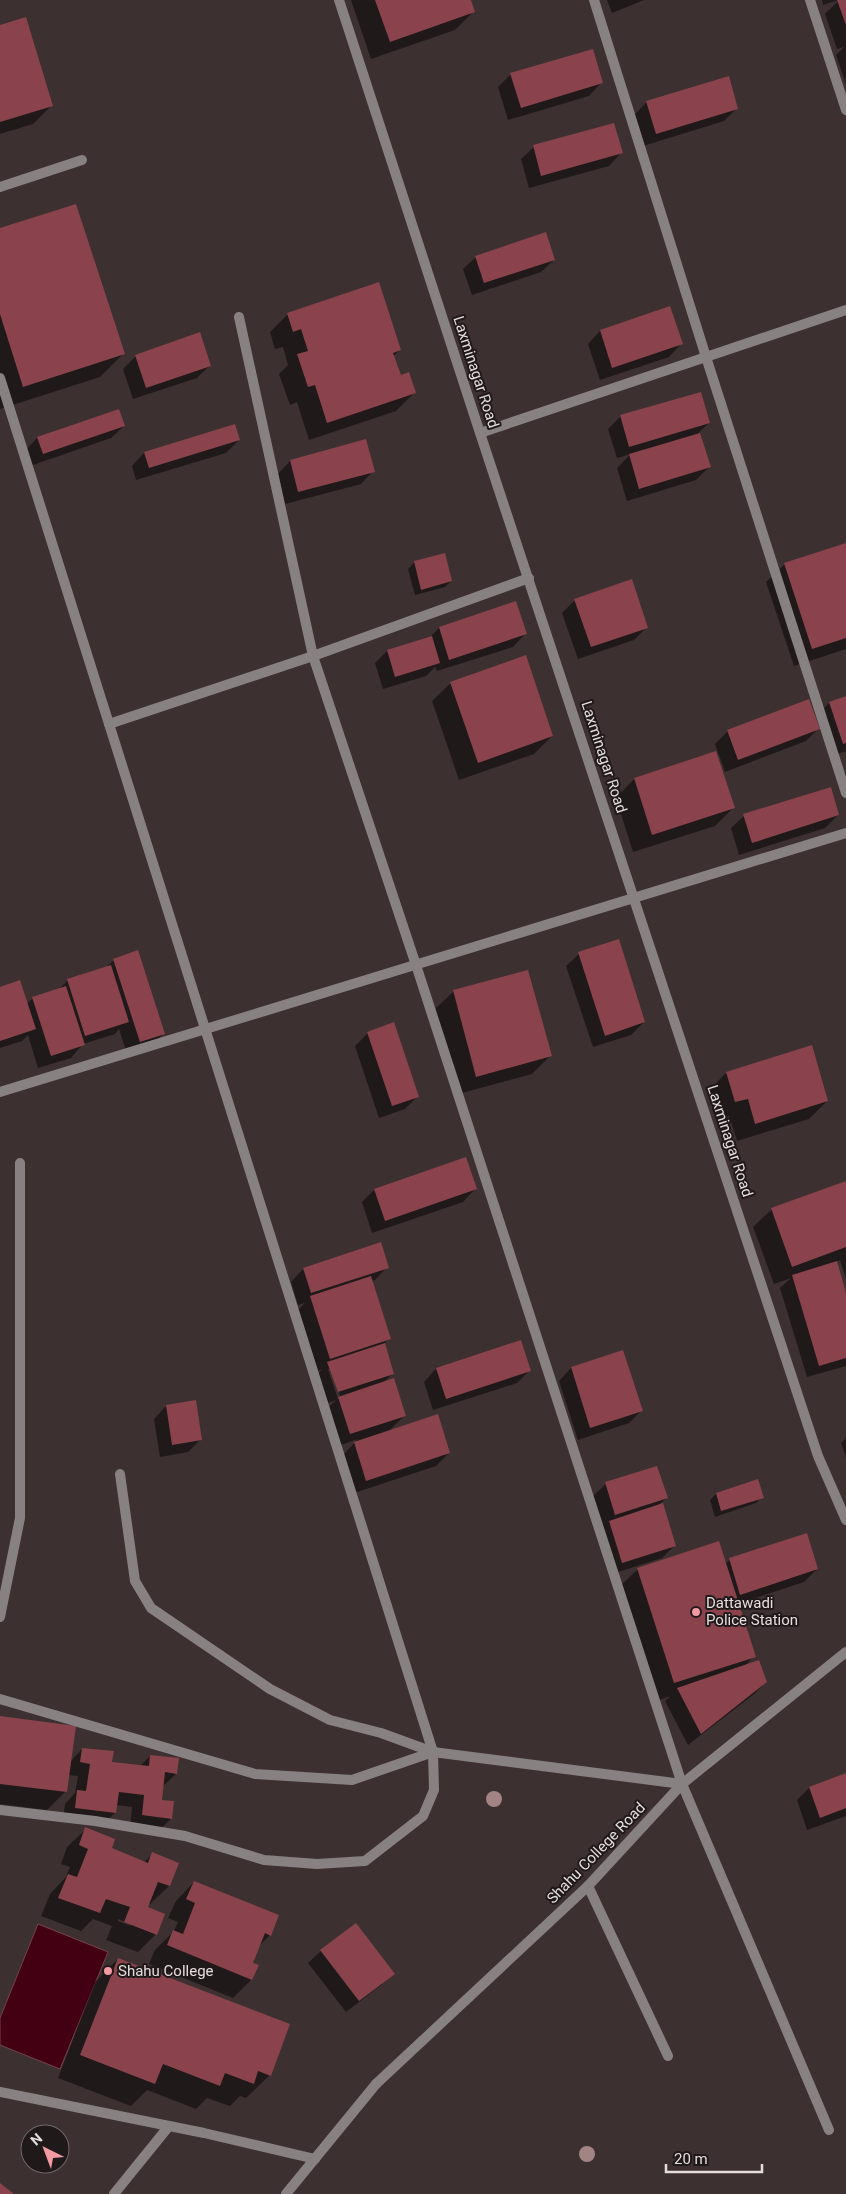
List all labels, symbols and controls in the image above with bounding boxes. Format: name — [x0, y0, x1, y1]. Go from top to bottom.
street label: Laxminagar Road — [449, 314, 503, 430]
street label: Laxminagar Road — [577, 699, 631, 815]
street label: Laxminagar Road — [703, 1083, 757, 1199]
place label: Dattawadi Police Station — [706, 1594, 798, 1629]
marker: Dattawadi Police Station — [690, 1606, 702, 1618]
street label: Shahu College Road — [543, 1799, 649, 1907]
place label: Shahu College — [118, 1962, 214, 1980]
marker: Shahu College — [102, 1965, 114, 1977]
north arrow — [20, 2124, 70, 2174]
text: N — [27, 2130, 45, 2149]
scale bar — [666, 2142, 762, 2174]
text: 20 m — [674, 2150, 708, 2168]

